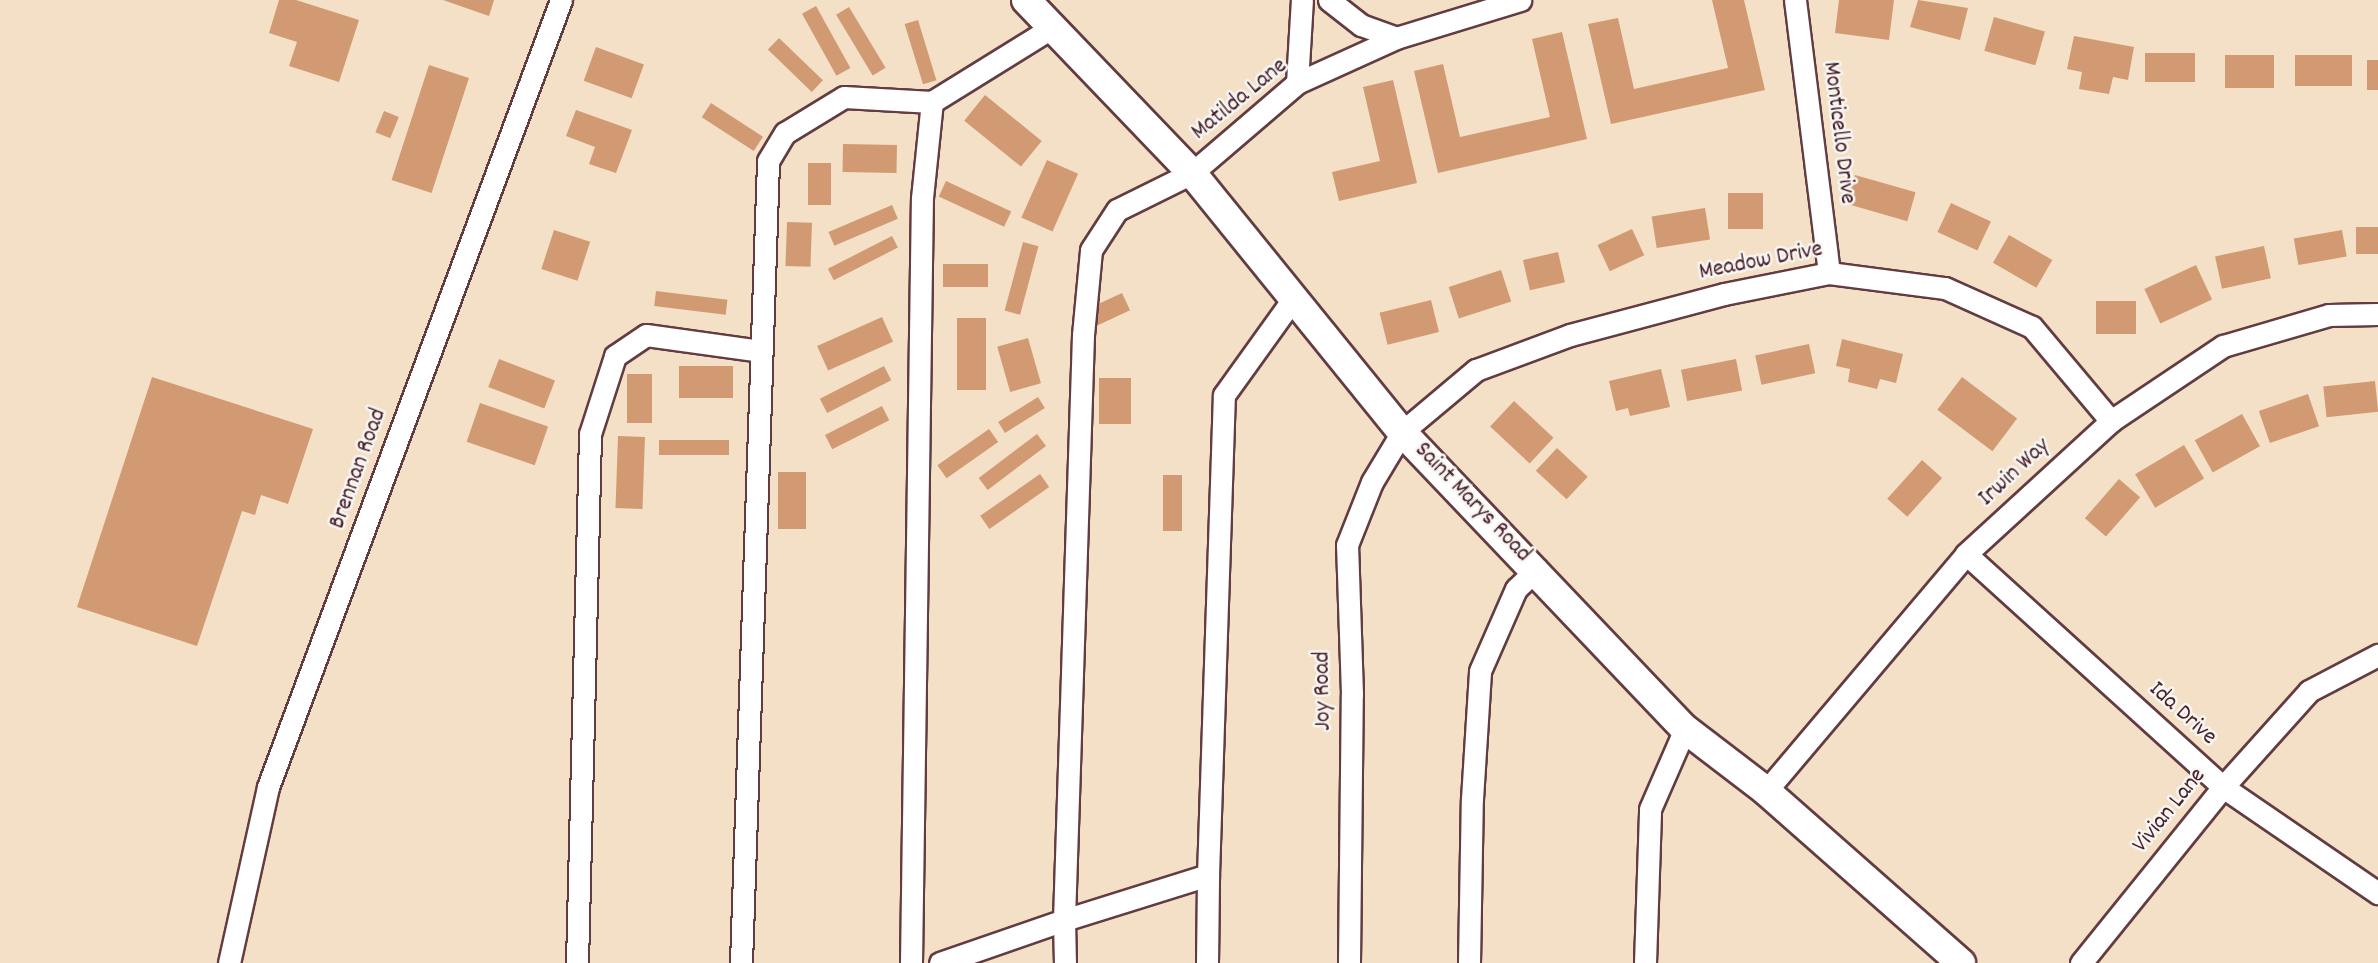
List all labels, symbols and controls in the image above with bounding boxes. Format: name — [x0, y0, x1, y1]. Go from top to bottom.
street label: Matilda Lane — [1186, 53, 1294, 147]
street label: Monticello Drive — [1815, 60, 1861, 206]
street label: Meadow Drive — [1697, 236, 1825, 288]
street label: Brennan Road — [324, 405, 394, 533]
street label: Irwin Way — [1973, 433, 2057, 513]
street label: Saint Marys Road — [1407, 437, 1537, 569]
street label: Joy Road — [1309, 651, 1339, 731]
street label: Ida Drive — [2142, 676, 2222, 752]
street label: Vivian Lane — [2127, 763, 2213, 859]

